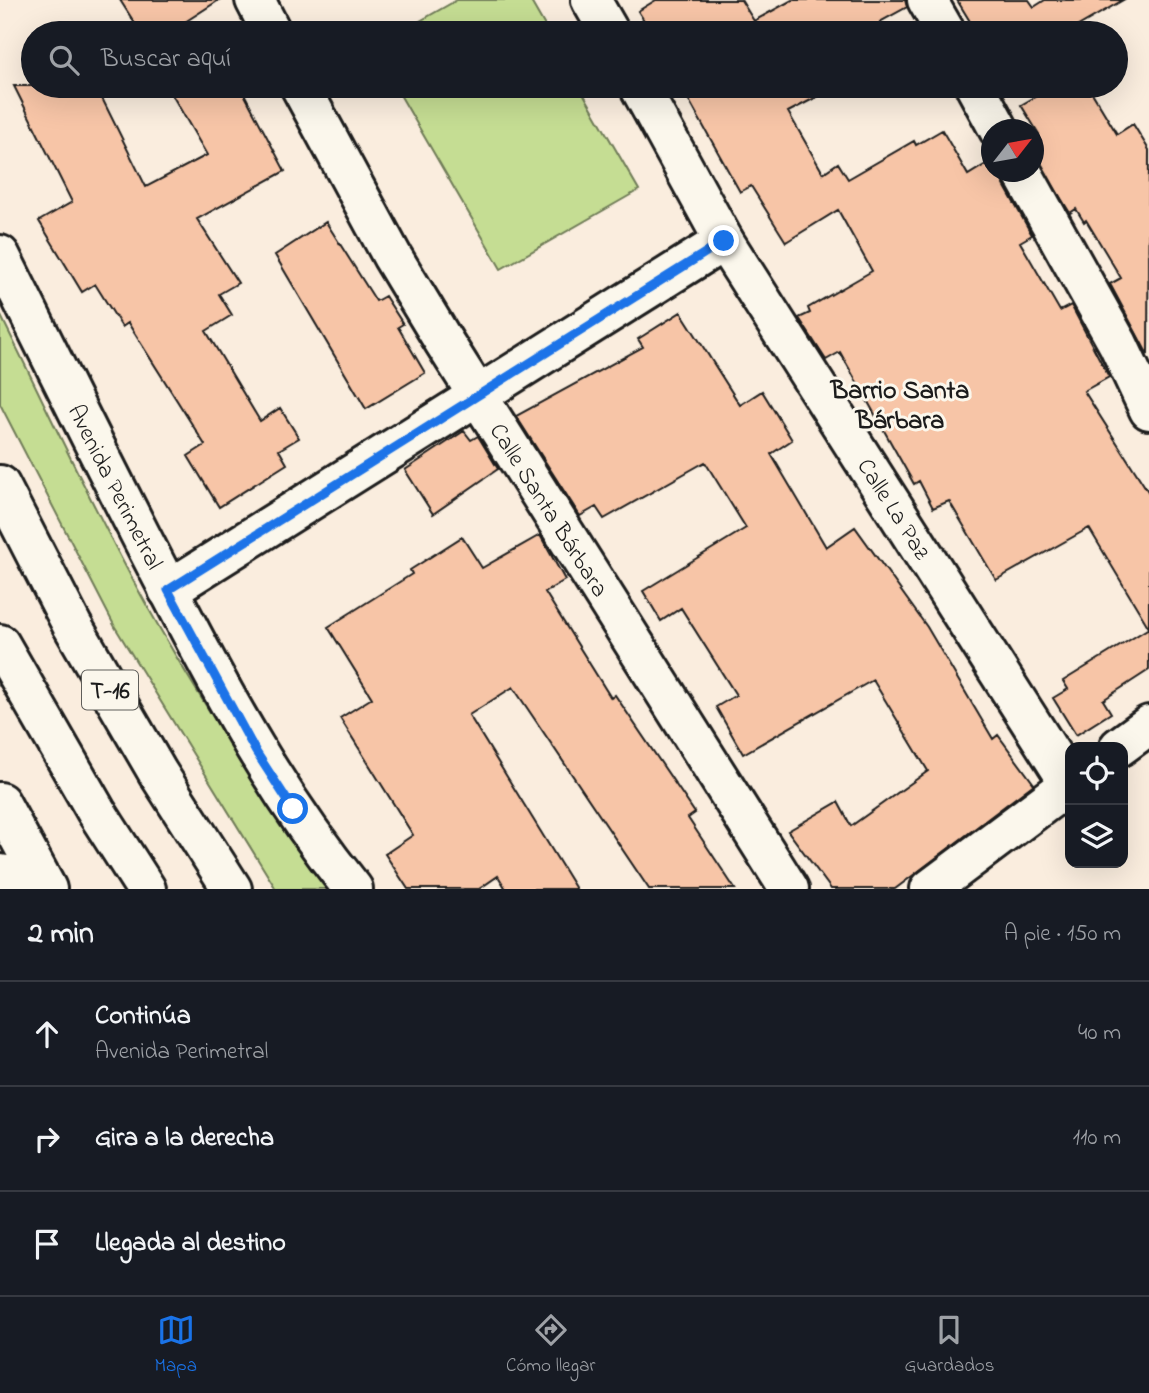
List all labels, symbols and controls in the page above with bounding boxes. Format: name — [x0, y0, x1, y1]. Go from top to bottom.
search box — [21, 21, 1128, 98]
icon: search — [45, 41, 83, 79]
text: Buscar aquí — [101, 41, 231, 79]
north arrow — [981, 119, 1044, 182]
route end — [708, 225, 739, 256]
district label: Barrio Santa Bárbara — [830, 373, 969, 441]
street label: Avenida Perimetral — [57, 399, 170, 577]
street label: Calle Santa Bárbara — [479, 417, 616, 605]
street label: Calle La Paz — [847, 452, 938, 568]
road number: T-16 — [82, 670, 138, 710]
map controls — [1065, 742, 1128, 868]
button: locate — [1065, 742, 1128, 805]
route start — [277, 793, 308, 824]
button: layers — [1065, 805, 1128, 868]
text: 2 min — [28, 913, 94, 957]
text: A pie · 150 m — [1004, 918, 1121, 951]
text: Continúa — [95, 998, 191, 1036]
icon: ahead — [28, 1015, 66, 1053]
text: 40 m — [1078, 1017, 1121, 1050]
text: Avenida Perimetral — [95, 1036, 268, 1069]
icon: right — [28, 1120, 66, 1158]
text: Gira a la derecha — [95, 1120, 274, 1158]
text: 110 m — [1073, 1122, 1121, 1155]
icon: arrive — [28, 1225, 66, 1263]
text: Llegada al destino — [95, 1225, 286, 1263]
tab: Mapa — [155, 1311, 197, 1380]
tab: Cómo llegar — [506, 1311, 595, 1380]
tab: Guardados — [904, 1311, 994, 1380]

